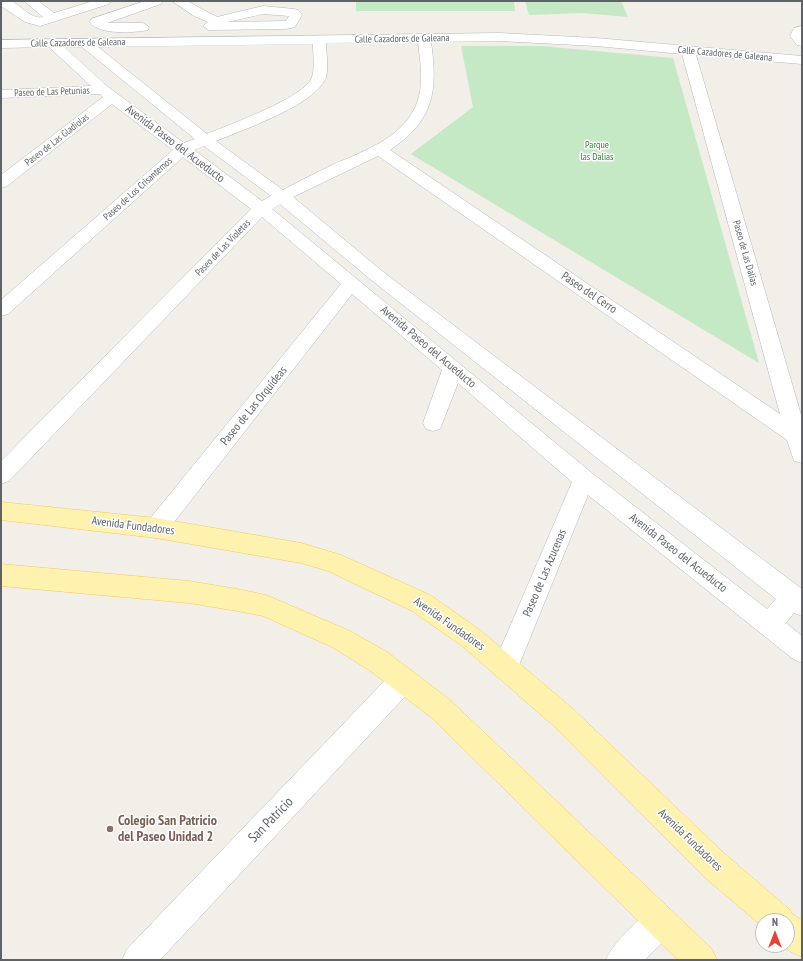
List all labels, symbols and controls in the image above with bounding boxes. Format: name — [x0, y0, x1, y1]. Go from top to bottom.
street label: Calle Cazadores de Galeana — [355, 32, 449, 46]
street label: Calle Cazadores de Galeana — [31, 36, 125, 50]
street label: Calle Cazadores de Galeana — [677, 44, 773, 64]
street label: Paseo de Las Petunias — [14, 85, 90, 99]
street label: Avenida Paseo del Acueducto — [123, 102, 227, 186]
street label: Paseo de Las Gladiolas — [23, 111, 91, 169]
park label: Parque las Dalias — [581, 139, 613, 162]
street label: Paseo de Los Crisantemos — [101, 155, 175, 223]
street label: Paseo de Las Violetas — [193, 217, 253, 279]
street label: Paseo de Las Dalias — [730, 219, 760, 287]
street label: Paseo del Cerro — [558, 269, 620, 317]
street label: Avenida Paseo del Acueducto — [377, 303, 479, 391]
street label: Paseo de Las Orquídeas — [218, 364, 290, 448]
street label: Avenida Paseo del Acueducto — [626, 510, 730, 596]
street label: Avenida Fundadores — [91, 514, 175, 538]
street label: Paseo de Las Azucenas — [520, 527, 570, 619]
street label: Avenida Fundadores — [411, 594, 487, 654]
street label: San Patricio — [245, 794, 297, 846]
street label: Avenida Fundadores — [655, 806, 725, 874]
place label: Colegio San Patricio del Paseo Unidad 2 — [118, 813, 217, 846]
marker: Colegio San Patricio del Paseo Unidad 2 — [105, 824, 115, 834]
north arrow — [755, 913, 795, 953]
text: N — [772, 915, 778, 929]

